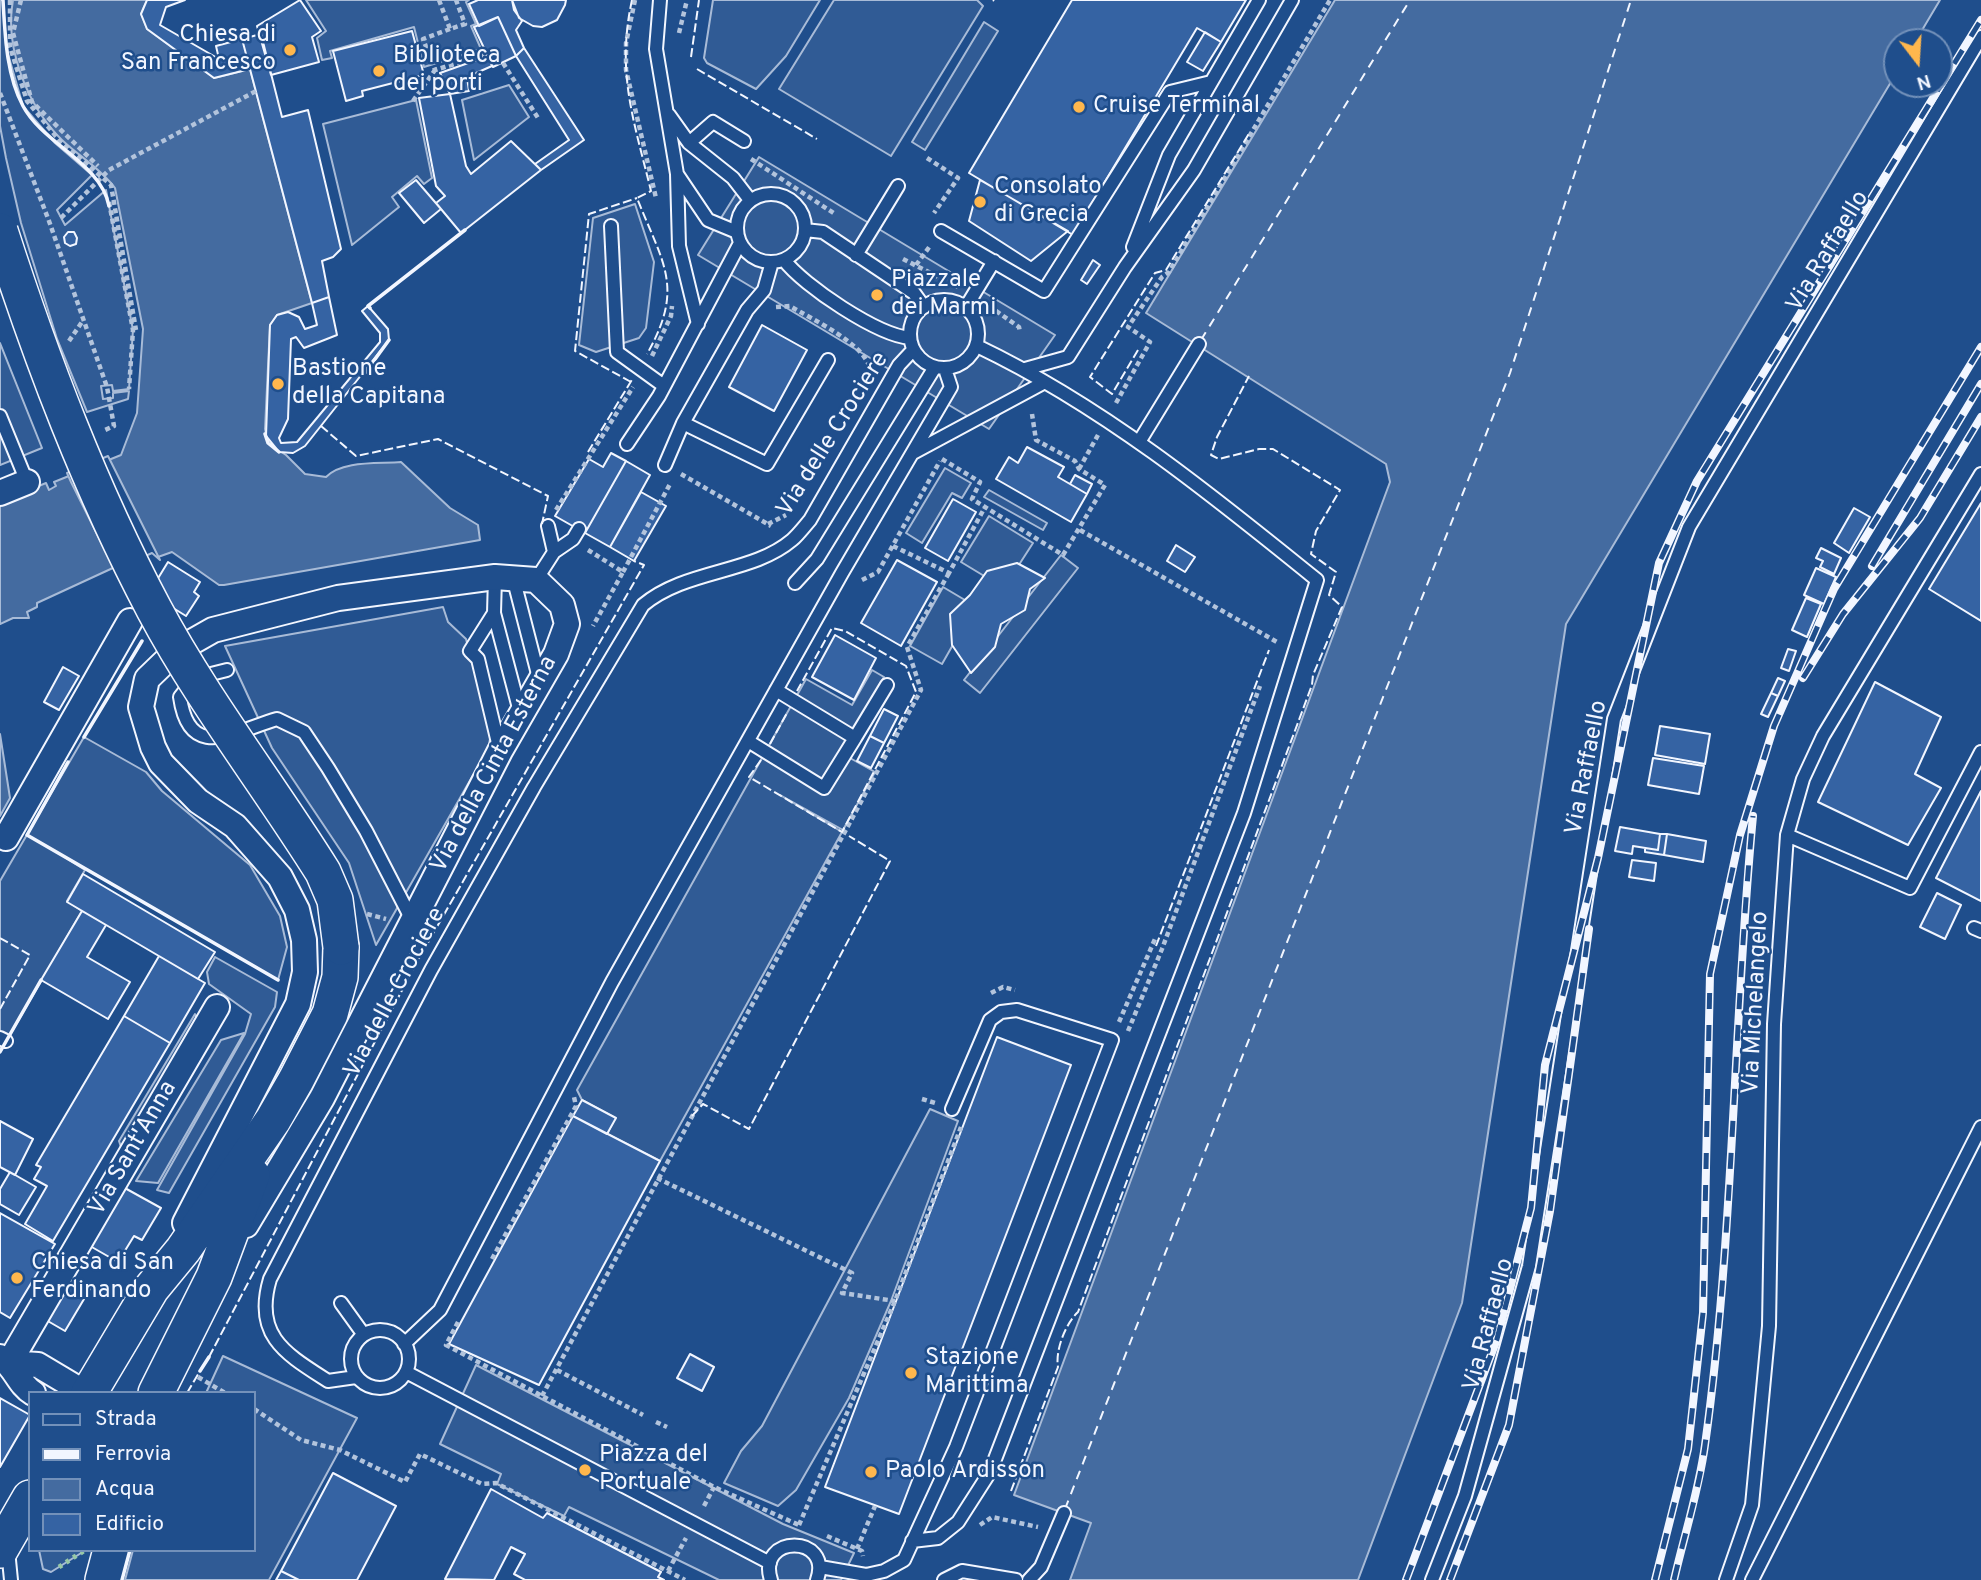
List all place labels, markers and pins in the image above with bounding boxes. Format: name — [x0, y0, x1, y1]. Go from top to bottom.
place label: Chiesa di San Francesco — [121, 22, 276, 78]
marker: Chiesa di San Francesco — [282, 42, 298, 58]
place label: Biblioteca dei porti — [393, 43, 500, 99]
marker: Biblioteca dei porti — [371, 63, 387, 79]
place label: Cruise Terminal — [1093, 93, 1260, 121]
marker: Cruise Terminal — [1071, 99, 1087, 115]
place label: Consolato di Grecia — [994, 174, 1102, 230]
marker: Consolato di Grecia — [972, 194, 988, 210]
place label: Piazzale dei Marmi — [891, 267, 996, 323]
marker: Piazzale dei Marmi — [869, 287, 885, 303]
place label: Bastione della Capitana — [292, 356, 445, 412]
marker: Bastione della Capitana — [270, 376, 286, 392]
place label: Chiesa di San Ferdinando — [31, 1250, 174, 1306]
marker: Chiesa di San Ferdinando — [9, 1270, 25, 1286]
place label: Stazione Marittima — [925, 1345, 1028, 1401]
marker: Stazione Marittima — [903, 1365, 919, 1381]
place label: Piazza del Portuale — [599, 1442, 708, 1498]
place label: Paolo Ardisson — [885, 1458, 1045, 1486]
marker: Piazza del Portuale — [577, 1462, 593, 1478]
marker: Paolo Ardisson — [863, 1464, 879, 1480]

